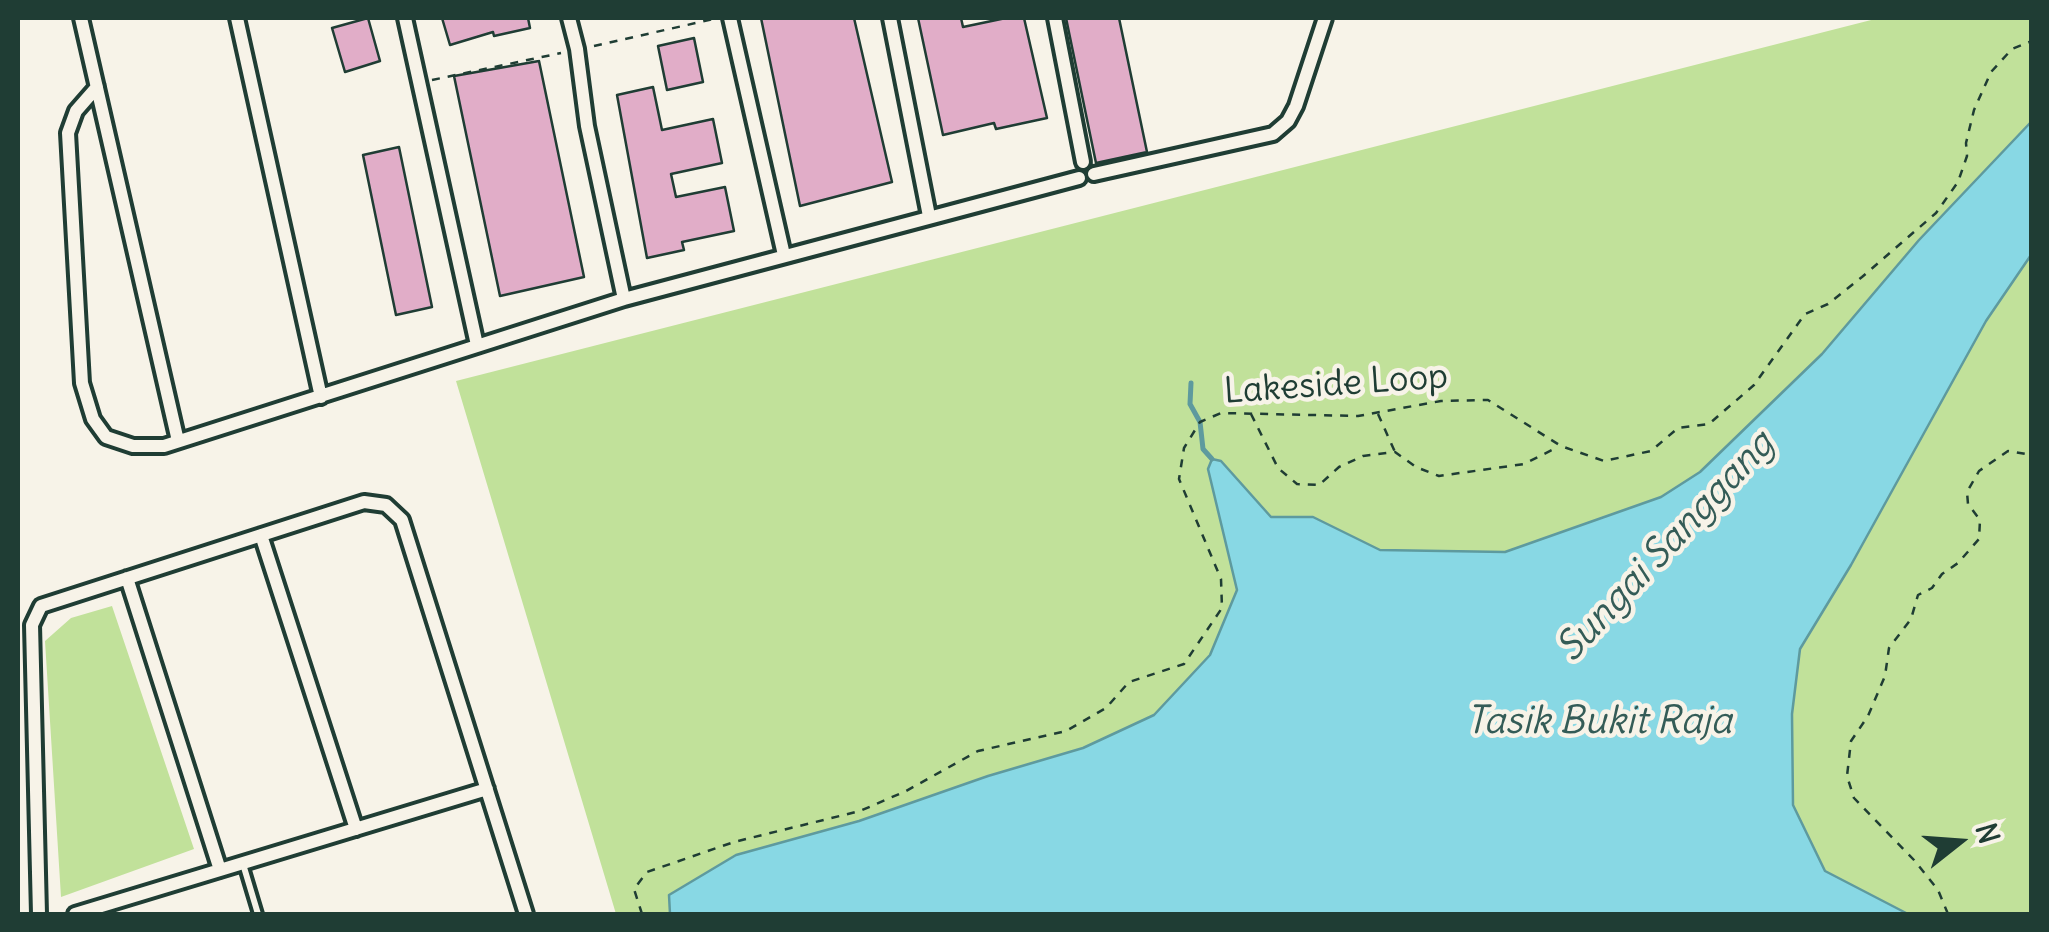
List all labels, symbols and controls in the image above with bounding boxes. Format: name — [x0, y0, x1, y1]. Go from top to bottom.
street label: Lakeside Loop — [1223, 356, 1449, 414]
water label: Sungai Sanggang — [1548, 423, 1784, 671]
water label: Tasik Bukit Raja — [1466, 699, 1732, 745]
north arrow — [1909, 792, 2009, 892]
text: N — [1968, 819, 2008, 848]

